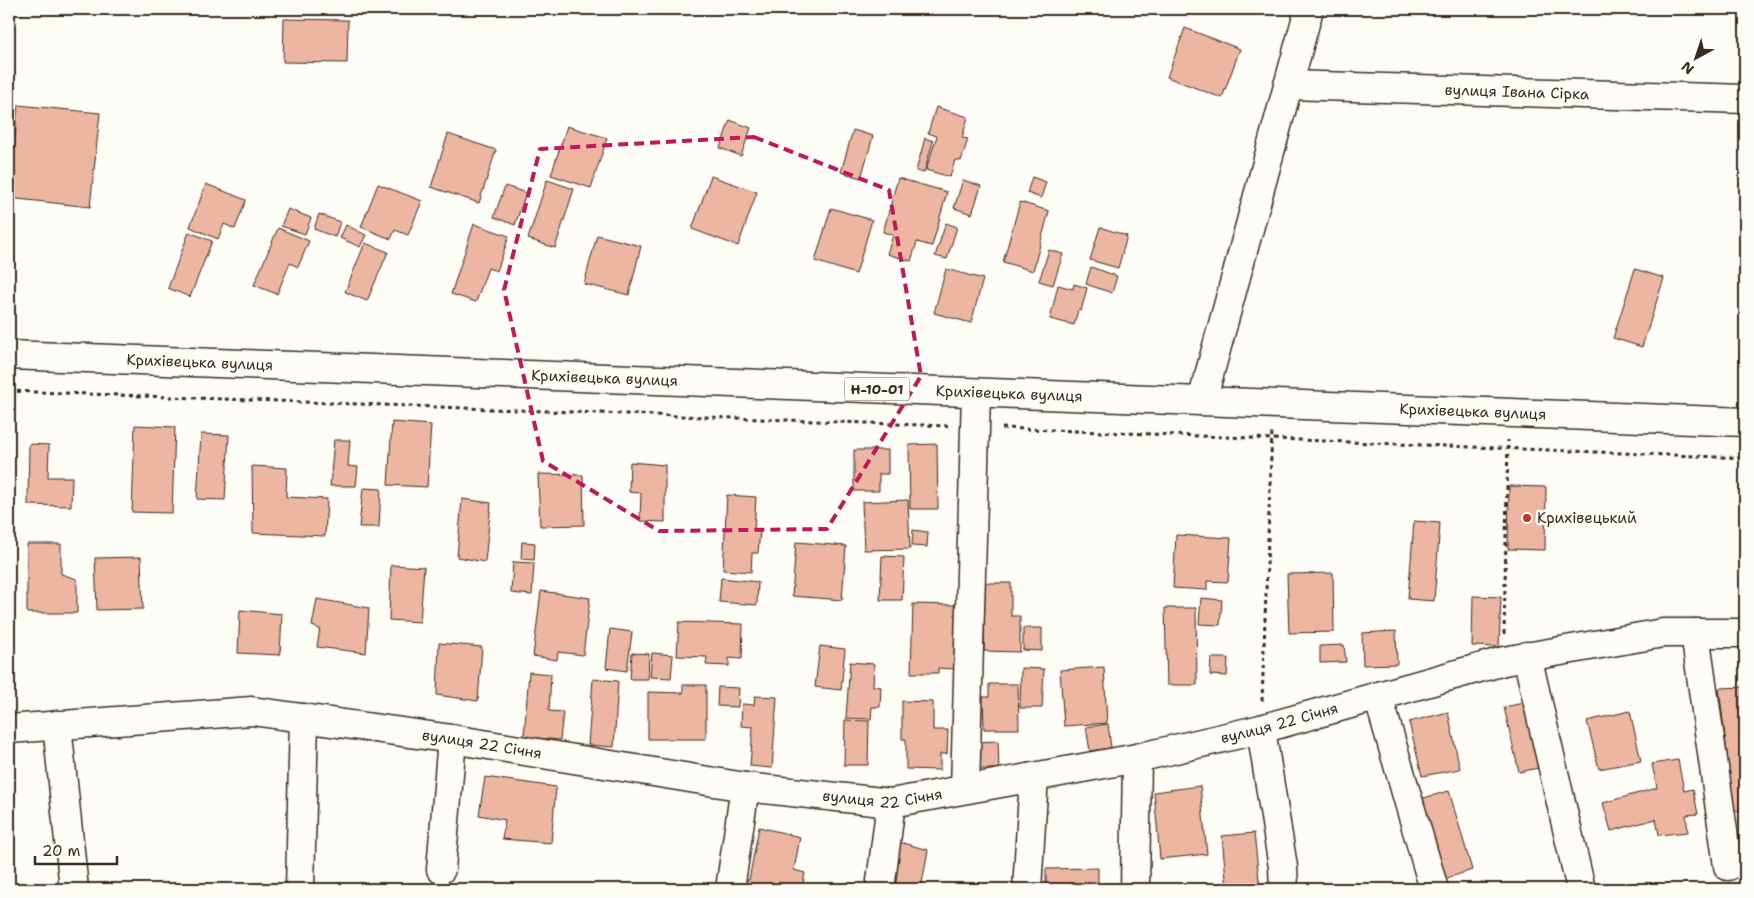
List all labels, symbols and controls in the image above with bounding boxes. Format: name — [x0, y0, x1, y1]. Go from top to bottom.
north arrow — [1672, 32, 1722, 82]
text: N — [1678, 57, 1698, 78]
street label: вулиця Івана Сірка — [1444, 80, 1590, 104]
street label: Крихівецька вулиця — [126, 350, 274, 375]
street label: Крихівецька вулиця — [531, 365, 678, 391]
road number: Н-10-01 — [844, 378, 910, 400]
street label: Крихівецька вулиця — [935, 381, 1083, 406]
street label: Крихівецька вулиця — [1399, 399, 1547, 424]
place label: Крихівецький — [1537, 508, 1637, 528]
marker: Крихівецький — [1521, 512, 1533, 524]
street label: вулиця 22 Січня — [1218, 698, 1340, 748]
street label: вулиця 22 Січня — [421, 725, 543, 764]
street label: вулиця 22 Січня — [821, 784, 944, 813]
scale bar — [35, 833, 118, 865]
text: 20 m — [42, 841, 81, 861]

